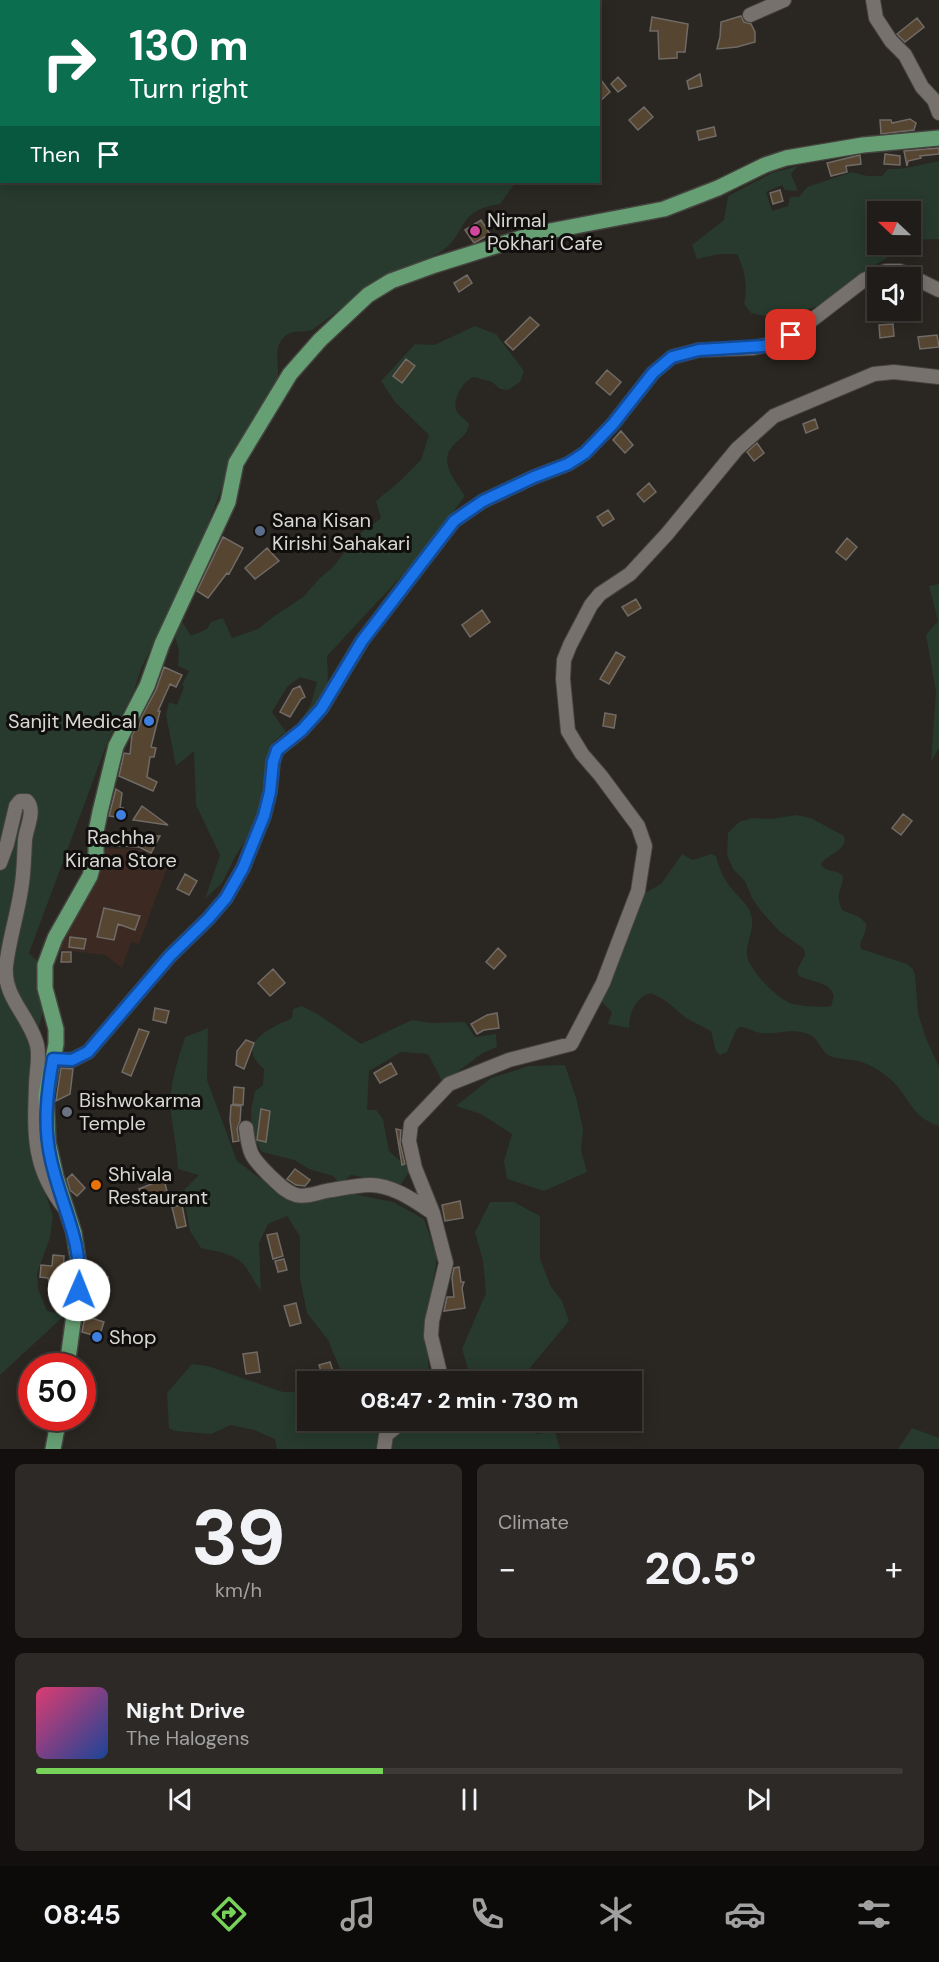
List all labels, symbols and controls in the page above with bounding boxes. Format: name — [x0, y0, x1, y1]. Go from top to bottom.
text: 130 m — [129, 18, 249, 73]
icon: right — [30, 24, 108, 102]
text: Turn right — [129, 71, 249, 106]
icon: arrive — [92, 138, 125, 171]
text: Then — [30, 140, 80, 169]
north arrow — [867, 201, 921, 255]
map controls — [867, 201, 921, 321]
place label: Nirmal Pokhari Cafe — [487, 207, 603, 256]
marker: Nirmal Pokhari Cafe — [468, 224, 482, 238]
button: sound — [867, 267, 921, 321]
pin — [765, 309, 816, 360]
icon: arrive — [774, 318, 807, 351]
place label: Sana Kisan Kirishi Sahakari — [272, 507, 410, 556]
marker: Sana Kisan Kirishi Sahakari — [253, 524, 267, 538]
place label: Sanjit Medical — [8, 708, 137, 734]
marker: Sanjit Medical — [142, 714, 156, 728]
marker: Rachha Kirana Store — [114, 808, 128, 822]
place label: Rachha Kirana Store — [65, 824, 177, 873]
place label: Bishwokarma Temple — [79, 1087, 201, 1136]
marker: Bishwokarma Temple — [60, 1105, 74, 1119]
place label: Shivala Restaurant — [108, 1161, 208, 1210]
marker: Shivala Restaurant — [89, 1178, 103, 1192]
position arrow — [47, 1258, 111, 1322]
place label: Shop — [109, 1324, 156, 1350]
marker: Shop — [90, 1330, 104, 1344]
speed limit sign: 50 — [18, 1353, 96, 1431]
text: 08:47 · 2 min · 730 m — [361, 1386, 578, 1415]
text: 39 — [191, 1487, 286, 1588]
text: Climate — [498, 1509, 569, 1535]
text: 20.5° — [645, 1539, 756, 1598]
text: − — [498, 1547, 516, 1590]
text: + — [885, 1547, 903, 1590]
text: km/h — [215, 1577, 262, 1603]
text: Night Drive — [126, 1696, 245, 1725]
text: The Halogens — [126, 1725, 249, 1751]
icon: previous — [164, 1783, 197, 1816]
icon: pause — [453, 1783, 486, 1816]
icon: next — [742, 1783, 775, 1816]
icon: directions — [208, 1893, 250, 1935]
icon: music — [337, 1893, 379, 1935]
icon: phone — [466, 1893, 508, 1935]
icon: climate — [595, 1893, 637, 1935]
icon: car — [724, 1893, 766, 1935]
icon: filters — [853, 1893, 895, 1935]
text: 08:45 — [44, 1897, 121, 1932]

